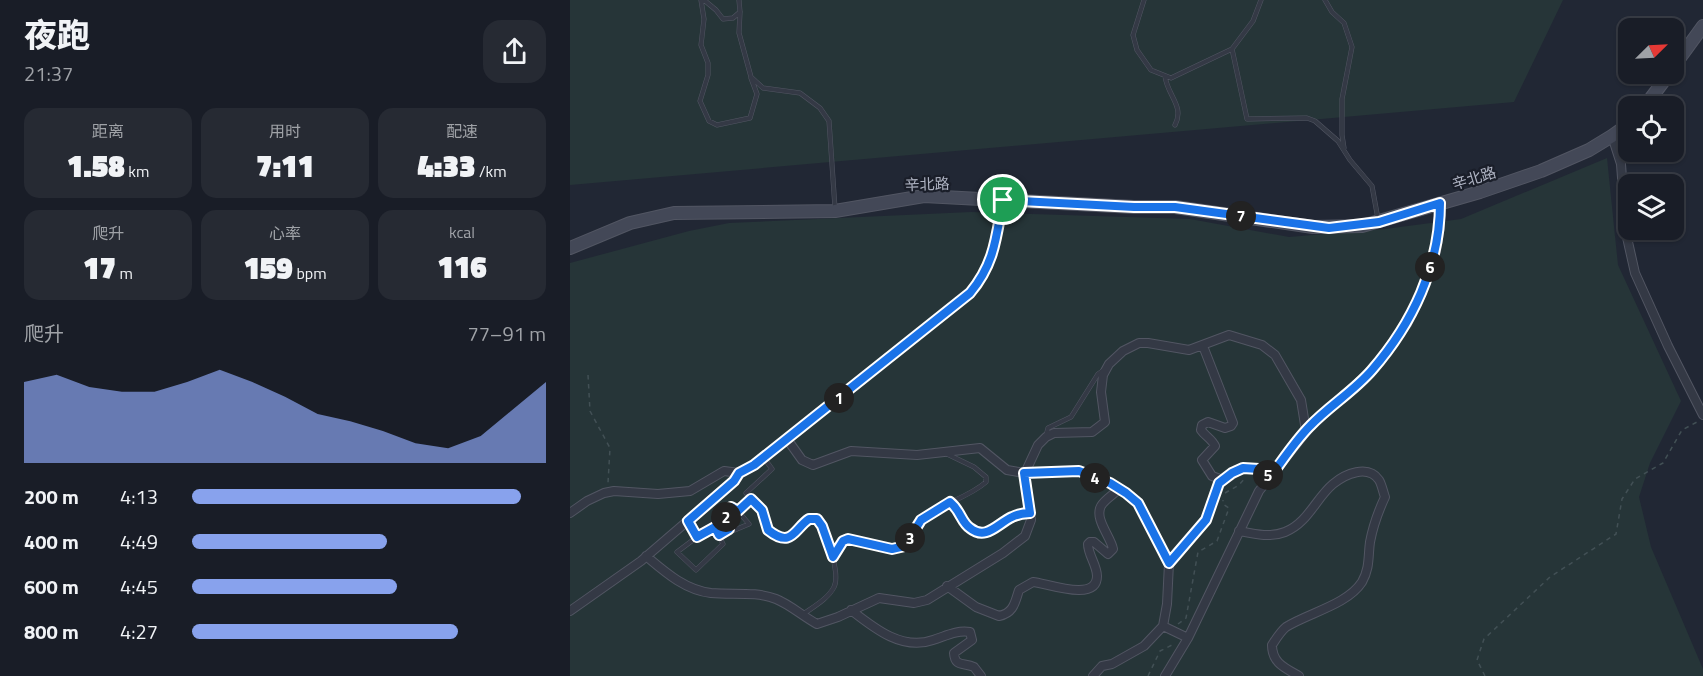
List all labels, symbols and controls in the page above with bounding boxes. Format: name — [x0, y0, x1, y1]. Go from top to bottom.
text: 夜跑 — [24, 10, 90, 60]
north arrow — [1618, 18, 1684, 84]
map controls — [1618, 18, 1684, 240]
button: share — [483, 20, 546, 83]
text: 21:37 — [24, 58, 73, 89]
button: locate — [1618, 96, 1684, 162]
text: 距离 — [92, 119, 124, 143]
text: 用时 — [269, 119, 301, 143]
text: 配速 — [446, 119, 478, 143]
text: 1.58 — [67, 143, 125, 189]
text: 7:11 — [256, 143, 314, 189]
text: 4:33 — [417, 143, 475, 189]
text: km — [125, 159, 149, 183]
text: /km — [475, 159, 507, 183]
street label: 辛北路 — [1449, 160, 1499, 196]
street label: 辛北路 — [904, 172, 950, 196]
pin — [977, 174, 1028, 225]
button: layers — [1618, 174, 1684, 240]
icon: arrive — [986, 183, 1019, 216]
pin: 7 — [1226, 201, 1256, 231]
text: 7 — [1237, 204, 1245, 228]
text: kcal — [449, 220, 475, 244]
text: 爬升 — [92, 221, 124, 245]
text: 心率 — [269, 221, 301, 245]
text: 116 — [437, 244, 487, 290]
text: 17 — [83, 245, 116, 291]
text: 159 — [243, 245, 293, 291]
pin: 6 — [1415, 252, 1445, 282]
text: 6 — [1426, 255, 1434, 279]
text: m — [116, 261, 133, 285]
text: bpm — [293, 261, 327, 285]
text: 爬升 — [24, 318, 64, 349]
text: 77–91 m — [467, 318, 546, 349]
pin: 1 — [824, 383, 854, 413]
text: 1 — [835, 386, 843, 410]
pin: 5 — [1253, 460, 1283, 490]
pin: 4 — [1080, 463, 1110, 493]
text: 5 — [1264, 463, 1272, 487]
text: 4 — [1091, 466, 1099, 490]
text: 200 m — [24, 481, 79, 512]
text: 4:13 — [120, 481, 158, 512]
pin: 2 — [711, 502, 741, 532]
text: 2 — [722, 505, 730, 529]
pin: 3 — [895, 523, 925, 553]
text: 400 m — [24, 526, 79, 557]
text: 4:49 — [120, 526, 158, 557]
text: 3 — [906, 526, 914, 550]
text: 600 m — [24, 571, 79, 602]
text: 4:45 — [120, 571, 158, 602]
text: 800 m — [24, 616, 79, 647]
text: 4:27 — [120, 616, 158, 647]

